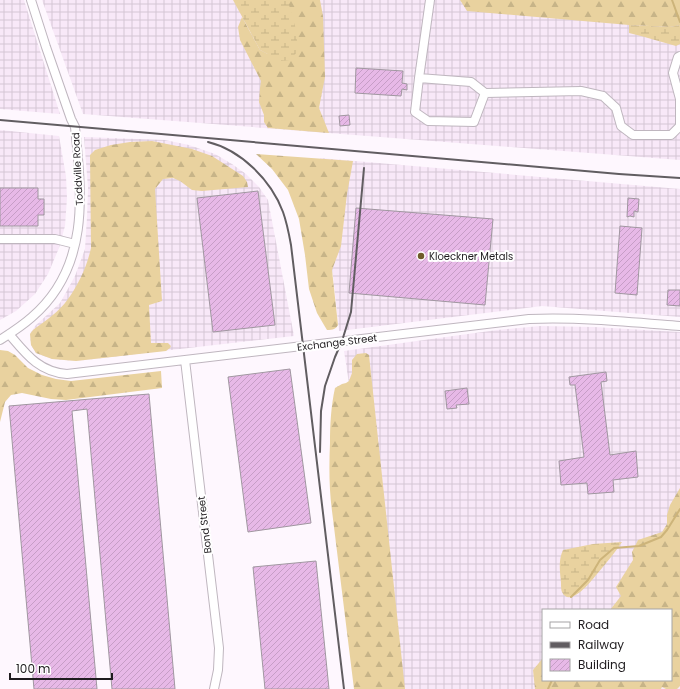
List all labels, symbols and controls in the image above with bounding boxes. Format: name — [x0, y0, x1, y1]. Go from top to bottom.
street label: Toddville Road — [68, 132, 87, 206]
place label: Kloeckner Metals — [429, 249, 513, 264]
marker: Kloeckner Metals — [416, 251, 426, 261]
street label: Exchange Street — [296, 330, 378, 355]
street label: Bond Street — [193, 495, 215, 554]
legend — [542, 609, 672, 681]
text: Road — [578, 616, 609, 633]
text: Railway — [578, 636, 624, 653]
scale bar — [10, 655, 112, 681]
text: Building — [578, 656, 626, 673]
text: 100 m — [16, 660, 50, 677]

